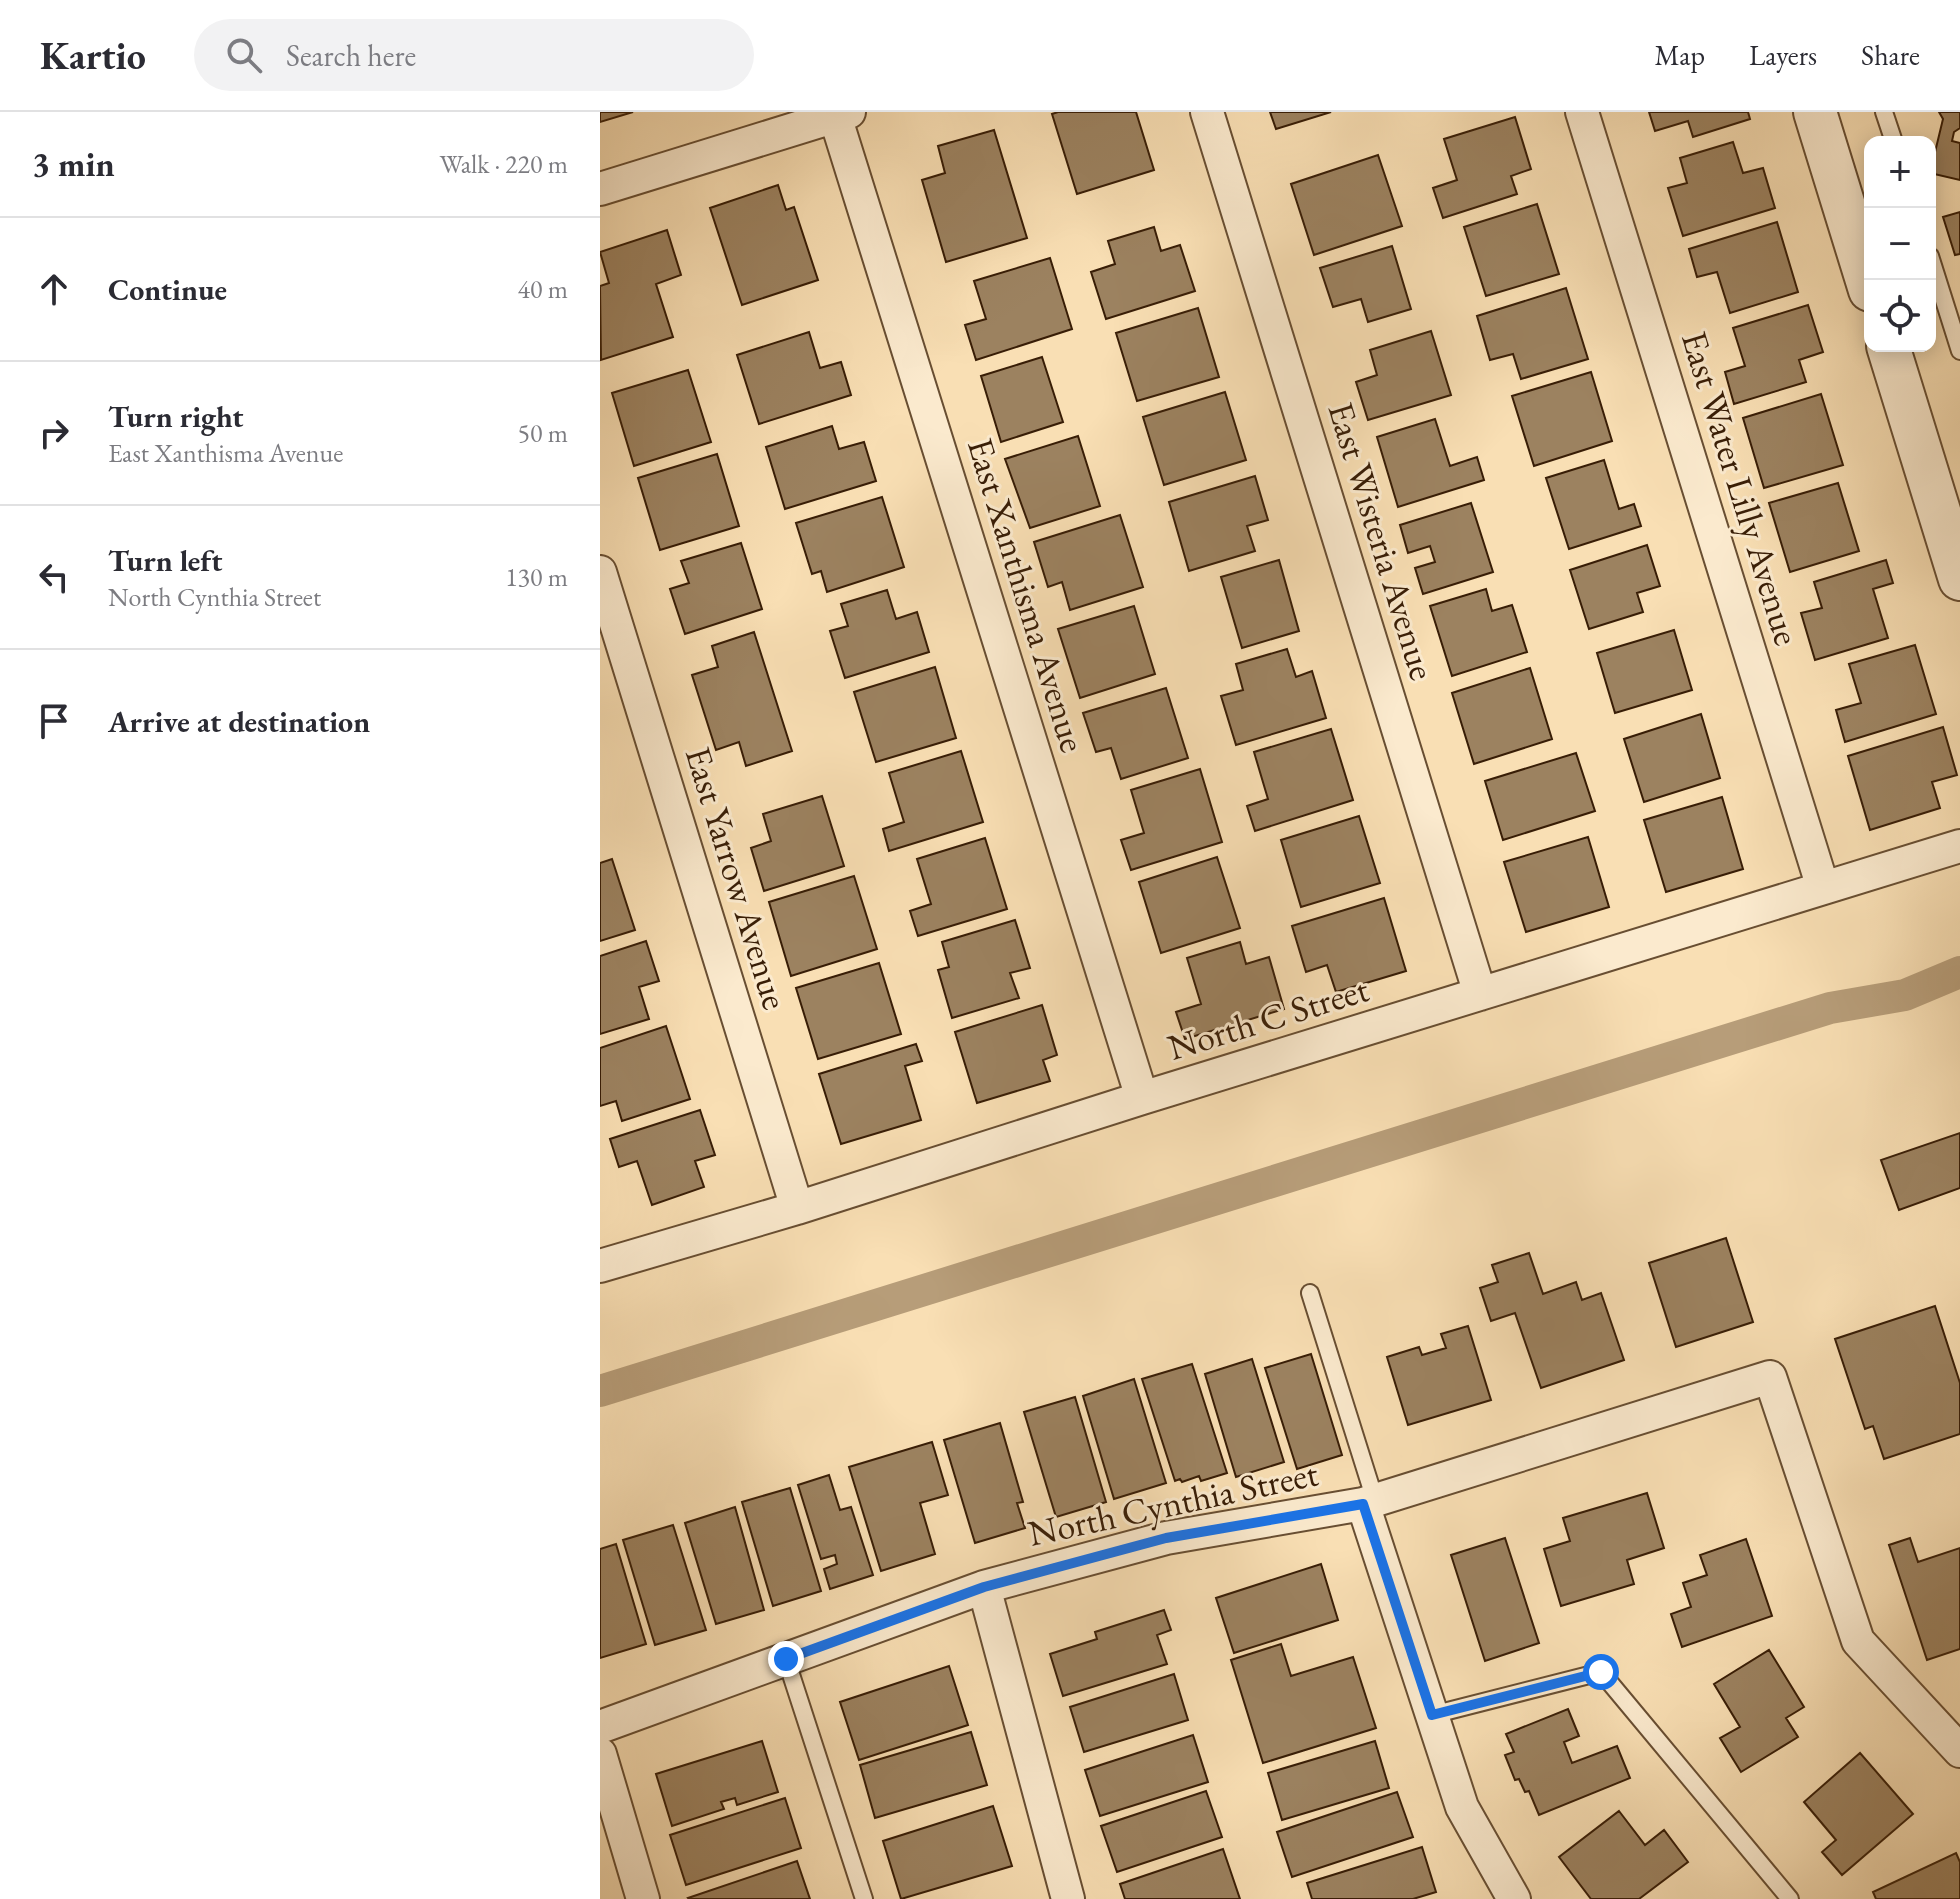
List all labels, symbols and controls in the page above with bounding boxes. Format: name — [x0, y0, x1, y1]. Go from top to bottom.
search box — [194, 19, 754, 91]
text: Kartio — [40, 31, 146, 80]
icon: search — [222, 33, 266, 77]
text: Search here — [286, 36, 416, 75]
text: Map — [1655, 37, 1705, 73]
text: Layers — [1749, 37, 1817, 73]
text: Share — [1861, 37, 1920, 73]
map controls — [1864, 136, 1936, 352]
button: + — [1864, 136, 1936, 208]
text: 3 min — [32, 142, 115, 186]
text: Walk · 220 m — [440, 147, 568, 181]
button: − — [1864, 208, 1936, 280]
icon: ahead — [32, 267, 76, 311]
text: Continue — [108, 270, 227, 309]
text: 40 m — [518, 272, 568, 306]
button: locate — [1864, 280, 1936, 352]
street label: East Water Lilly Avenue — [1671, 325, 1811, 651]
text: Turn right — [108, 397, 244, 436]
street label: East Wisteria Avenue — [1317, 397, 1447, 685]
icon: right — [32, 411, 76, 455]
text: 50 m — [518, 416, 568, 450]
street label: East Xanthisma Avenue — [957, 432, 1097, 758]
text: East Xanthisma Avenue — [108, 436, 343, 470]
text: Turn left — [108, 541, 222, 580]
icon: left — [32, 555, 76, 599]
text: 130 m — [505, 560, 568, 594]
text: North Cynthia Street — [108, 580, 321, 614]
icon: arrive — [32, 699, 76, 743]
text: Arrive at destination — [108, 702, 370, 741]
street label: East Yarrow Avenue — [675, 741, 799, 1015]
street label: North C Street — [1162, 965, 1375, 1071]
street label: North Cynthia Street — [1024, 1449, 1323, 1557]
route end — [768, 1641, 804, 1677]
route start — [1583, 1654, 1619, 1690]

